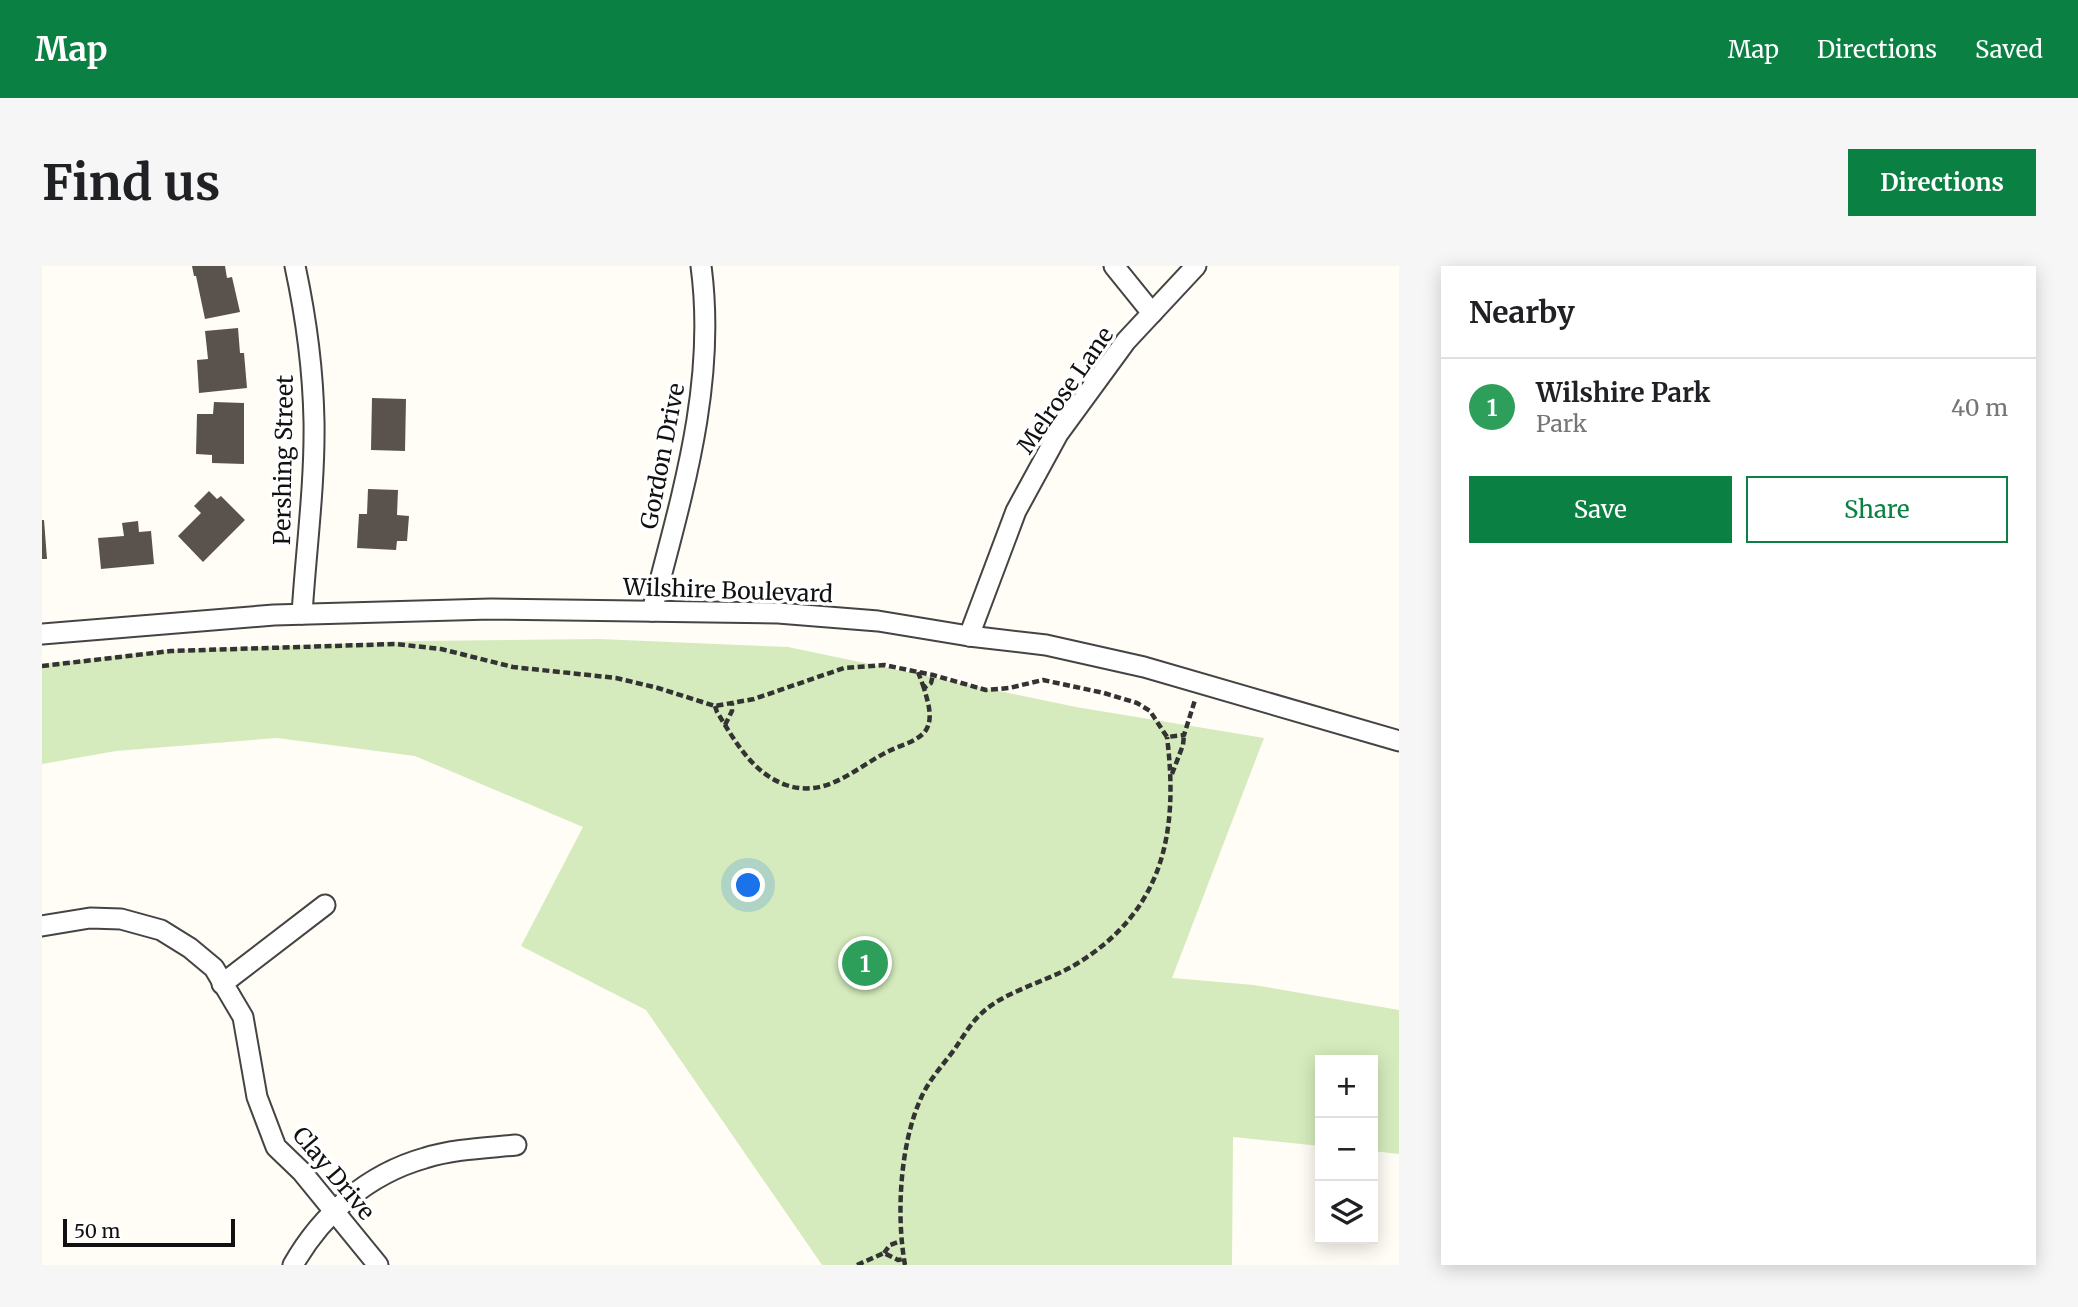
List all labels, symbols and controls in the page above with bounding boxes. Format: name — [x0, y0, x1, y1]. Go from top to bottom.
text: Map — [35, 29, 108, 70]
text: Map — [1728, 34, 1779, 65]
text: Directions — [1817, 34, 1937, 65]
text: Saved — [1975, 34, 2043, 65]
button: Directions — [1848, 149, 2036, 216]
text: Find us — [42, 152, 220, 213]
text: Nearby — [1469, 293, 1575, 331]
street label: Melrose Lane — [1011, 321, 1119, 459]
street label: Pershing Street — [267, 375, 299, 545]
text: Wilshire Park — [1536, 376, 1710, 409]
street label: Gordon Drive — [634, 381, 690, 531]
text: 1 — [1487, 393, 1497, 422]
text: 40 m — [1951, 393, 2008, 422]
text: Park — [1536, 409, 1587, 438]
button: Save — [1469, 476, 1732, 543]
button: Share — [1746, 476, 2008, 543]
street label: Wilshire Boulevard — [622, 572, 834, 608]
your location — [731, 868, 765, 902]
pin: 1 — [842, 937, 888, 989]
map controls — [1315, 1055, 1378, 1244]
button: + — [1315, 1055, 1378, 1118]
button: − — [1315, 1118, 1378, 1181]
street label: Clay Drive — [287, 1121, 381, 1225]
button: layers — [1315, 1181, 1378, 1244]
scale bar — [63, 1216, 234, 1248]
text: 50 m — [74, 1219, 120, 1243]

